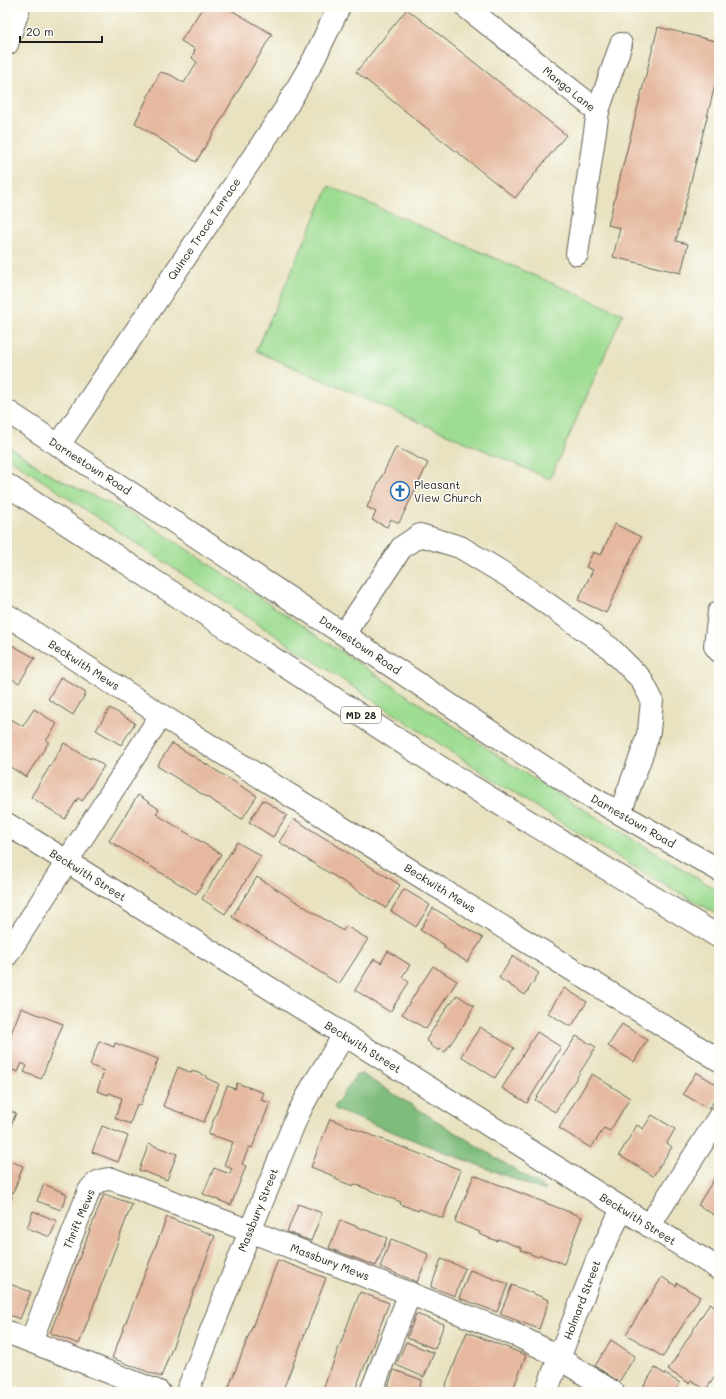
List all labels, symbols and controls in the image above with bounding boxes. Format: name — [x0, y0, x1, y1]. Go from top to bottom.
scale bar — [20, 18, 102, 44]
text: 20 m — [26, 23, 54, 39]
street label: Mango Lane — [540, 63, 599, 115]
street label: Quince Trace Terrace — [164, 175, 244, 283]
street label: Darnestown Road — [46, 433, 134, 498]
place label: Pleasant View Church — [414, 477, 482, 505]
church icon: Pleasant View Church — [389, 480, 411, 502]
street label: Darnestown Road — [317, 612, 404, 677]
street label: Beckwith Mews — [46, 636, 123, 693]
road number: MD 28 — [341, 707, 381, 723]
street label: Darnestown Road — [588, 790, 678, 851]
street label: Beckwith Street — [47, 845, 129, 904]
street label: Beckwith Mews — [402, 860, 479, 916]
street label: Beckwith Street — [322, 1017, 404, 1076]
street label: Massbury Street — [234, 1166, 281, 1254]
street label: Thrift Mews — [59, 1187, 98, 1251]
street label: Beckwith Street — [597, 1189, 679, 1248]
street label: Massbury Mews — [288, 1240, 372, 1284]
street label: Holmard Street — [560, 1258, 604, 1342]

